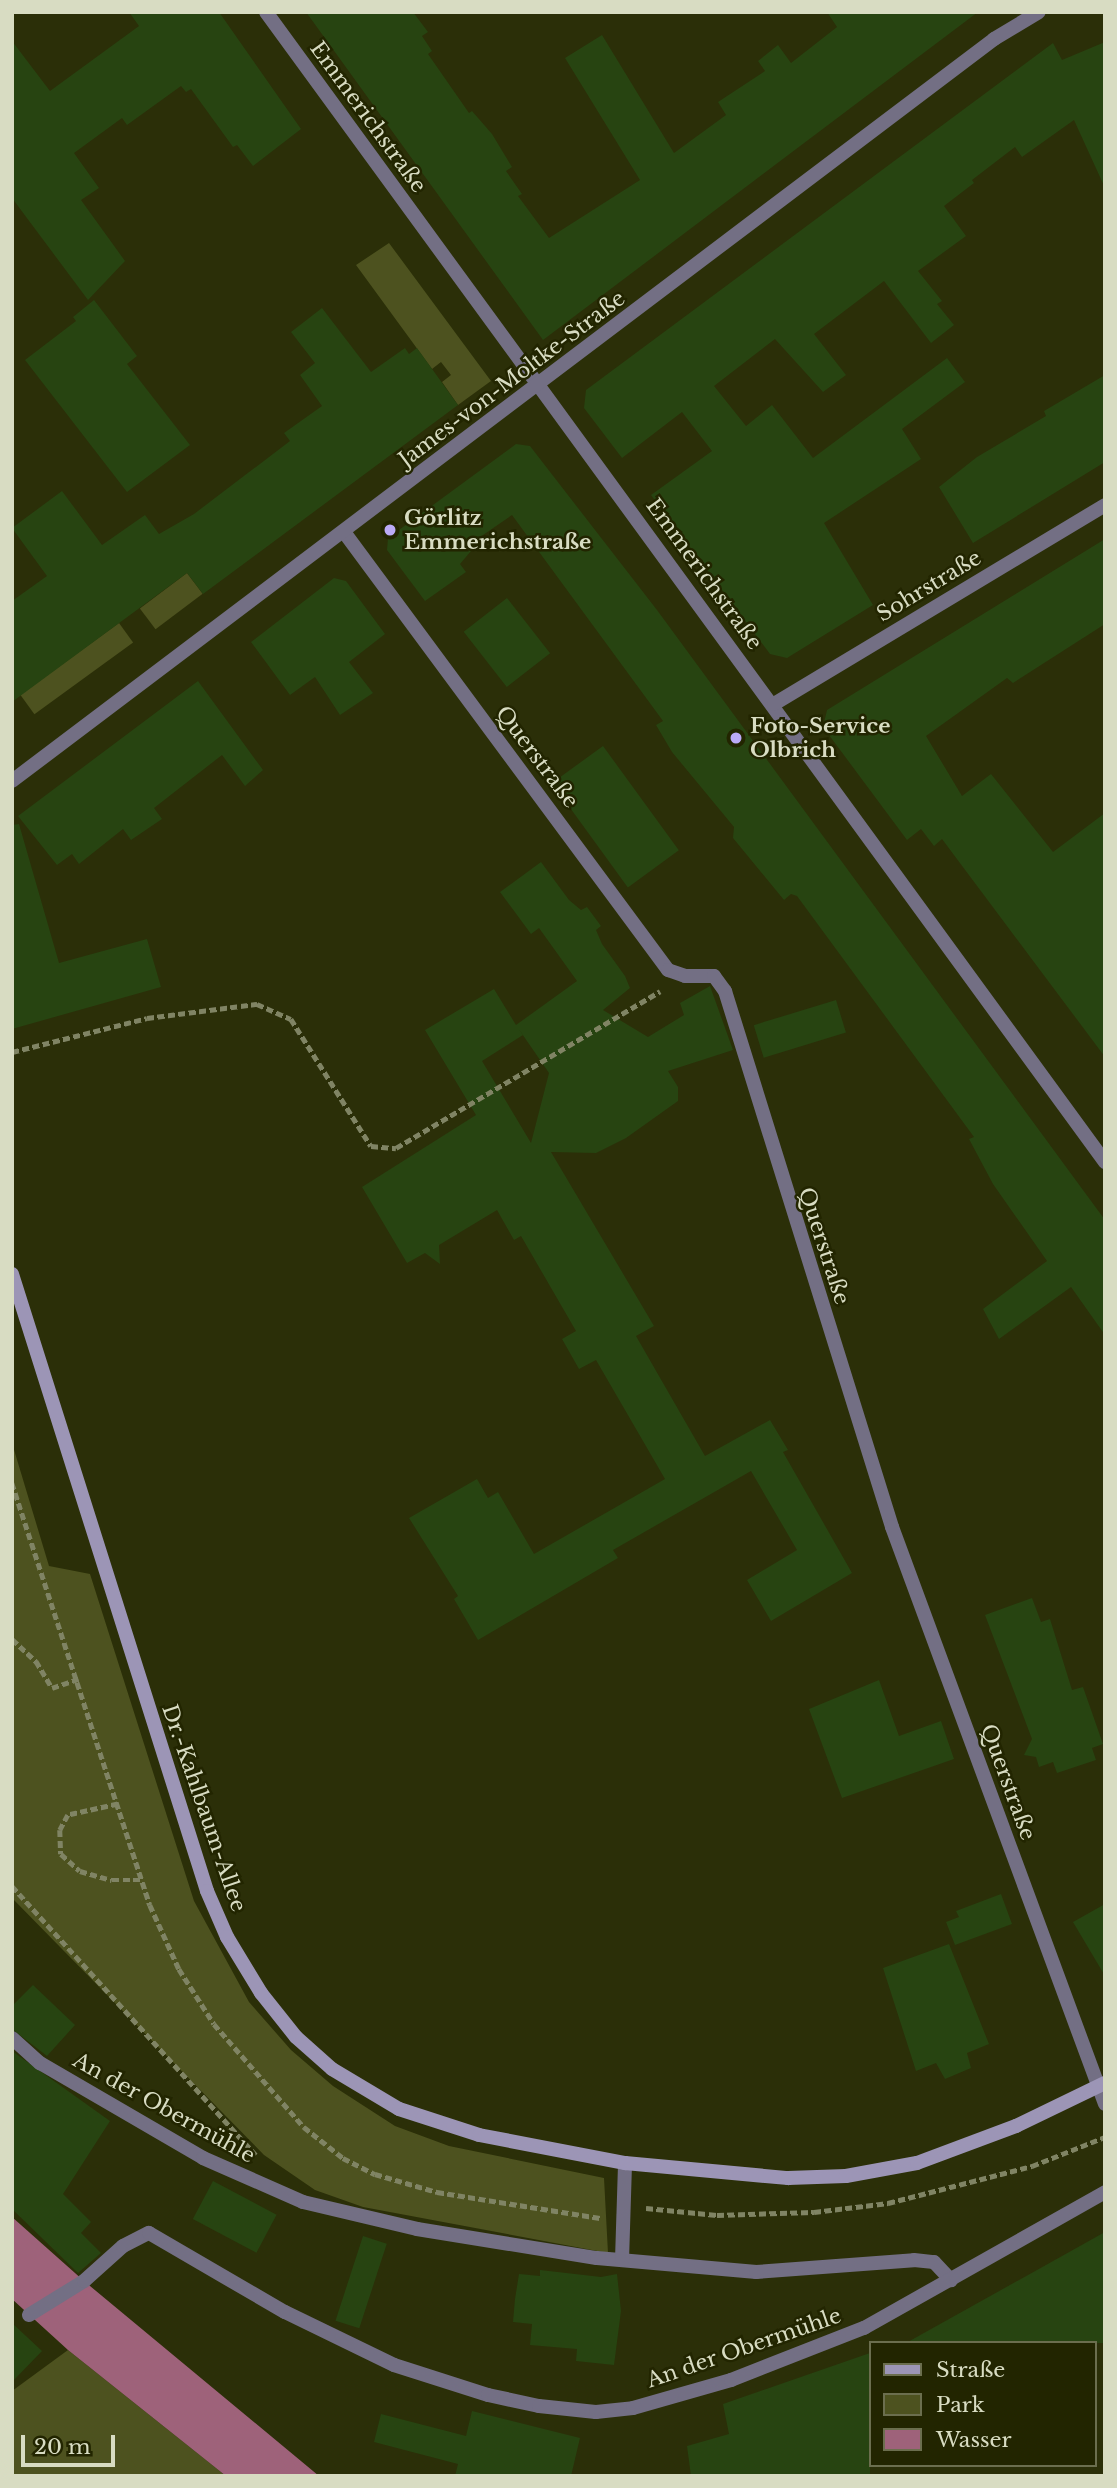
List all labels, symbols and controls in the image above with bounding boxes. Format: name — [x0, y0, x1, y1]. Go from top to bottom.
street label: Emmerichstraße — [305, 36, 431, 198]
street label: James-von-Moltke-Straße — [394, 286, 630, 472]
street label: Emmerichstraße — [641, 493, 767, 655]
place label: Görlitz Emmerichstraße — [404, 505, 591, 555]
marker: Görlitz Emmerichstraße — [382, 522, 398, 538]
street label: Sohrstraße — [872, 545, 986, 627]
street label: Querstraße — [490, 701, 584, 813]
place label: Foto-Service Olbrich — [750, 713, 890, 763]
marker: Foto-Service Olbrich — [728, 730, 744, 746]
street label: Querstraße — [793, 1184, 855, 1308]
street label: Dr.-Kahlbaum-Allee — [157, 1701, 251, 1915]
street label: Querstraße — [975, 1721, 1041, 1843]
street label: An der Obermühle — [68, 2047, 260, 2169]
street label: An der Obermühle — [643, 2303, 845, 2393]
legend — [869, 2341, 1096, 2467]
text: Straße — [936, 2357, 1005, 2383]
text: Park — [936, 2392, 985, 2418]
scale bar — [24, 2422, 119, 2466]
text: Wasser — [936, 2427, 1012, 2453]
text: 20 m — [34, 2434, 91, 2460]

